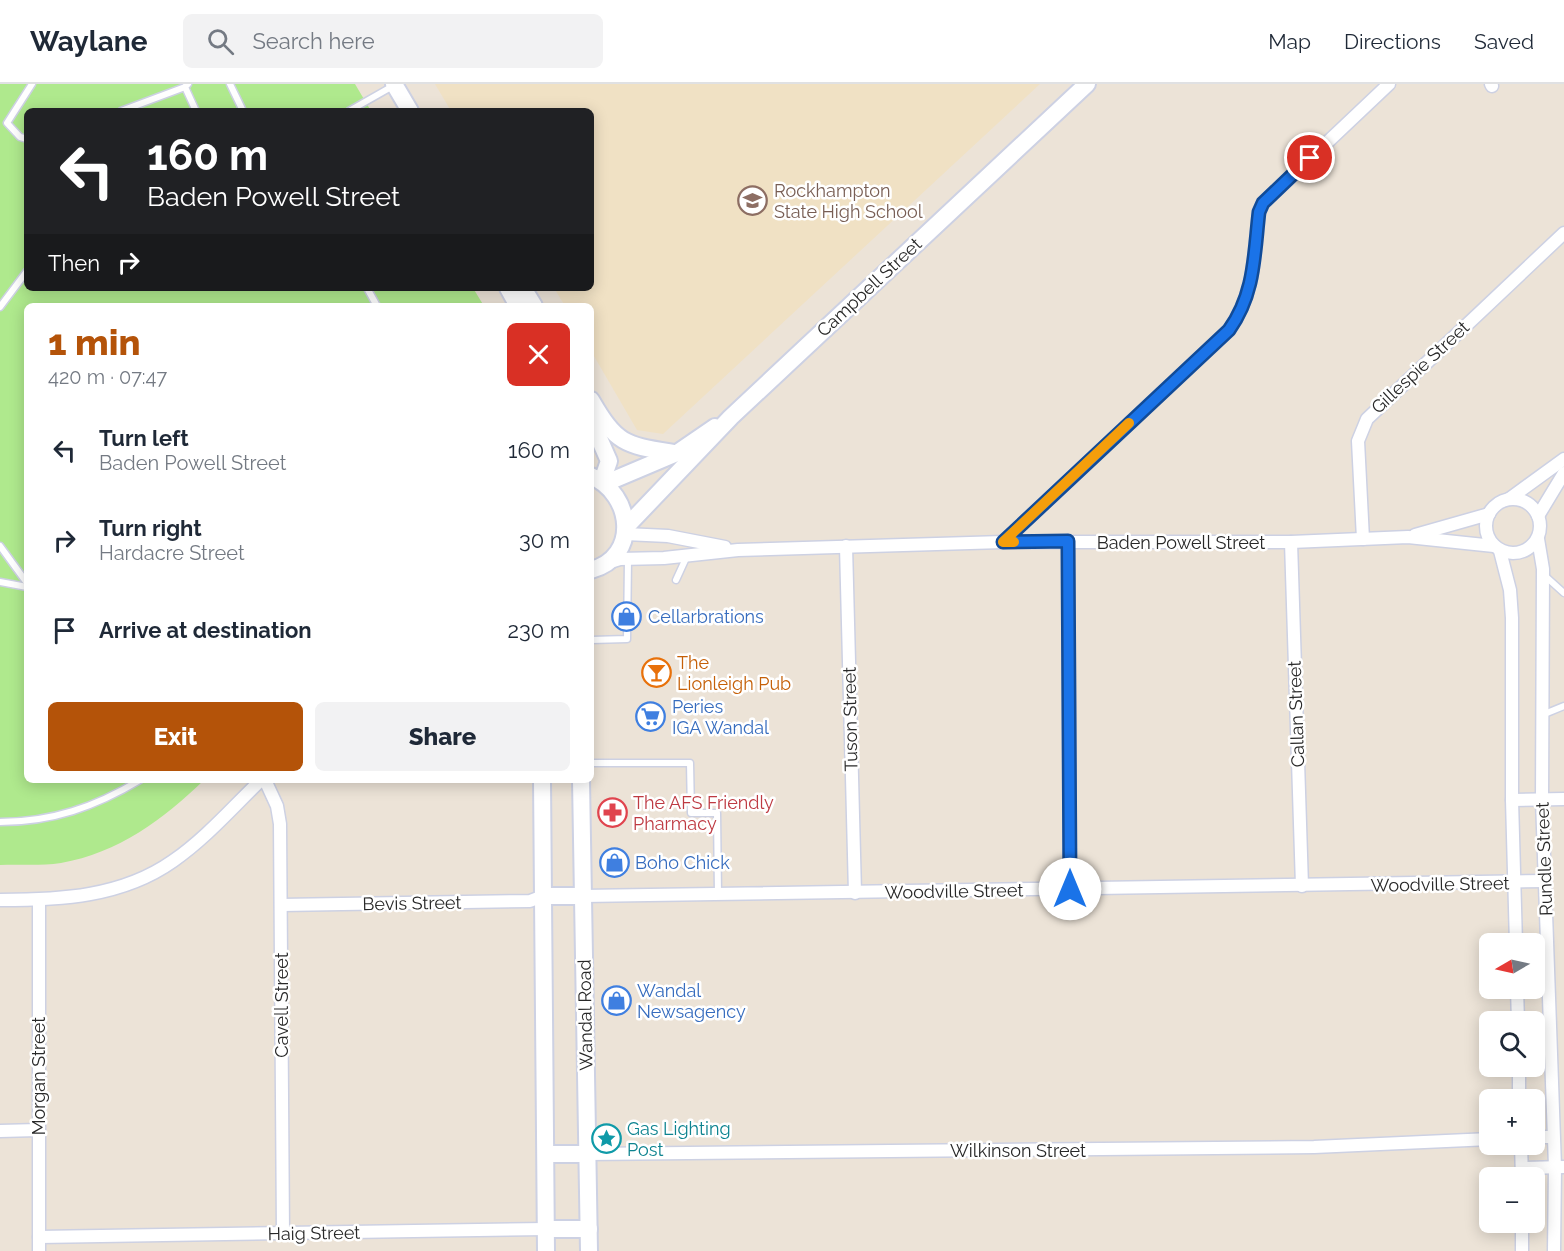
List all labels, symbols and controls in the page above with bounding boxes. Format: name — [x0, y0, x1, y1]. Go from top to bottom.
search box — [183, 14, 603, 68]
text: Waylane — [30, 25, 147, 58]
icon: search — [204, 25, 237, 58]
text: Search here — [252, 28, 375, 54]
text: Map — [1268, 29, 1311, 54]
text: Directions — [1344, 29, 1441, 54]
text: Saved — [1474, 29, 1534, 54]
text: 160 m — [147, 131, 268, 180]
icon: left — [48, 132, 126, 210]
pin — [1284, 132, 1335, 183]
icon: arrive — [1293, 141, 1326, 174]
place label: Rockhampton State High School — [774, 180, 923, 222]
text: Baden Powell Street — [147, 181, 400, 212]
school or university icon: Rockhampton State High School — [737, 184, 769, 216]
street label: Campbell Street — [812, 233, 926, 341]
icon: right — [112, 246, 145, 279]
text: Then — [48, 250, 100, 276]
street label: Gillespie Street — [1367, 316, 1473, 418]
text: 1 min — [48, 321, 140, 363]
button: close — [507, 323, 570, 386]
text: 420 m · 07:47 — [48, 365, 167, 389]
text: Turn left — [99, 425, 189, 451]
icon: left — [48, 434, 81, 467]
text: 160 m — [508, 437, 570, 463]
text: Baden Powell Street — [99, 451, 286, 475]
text: Turn right — [99, 515, 202, 541]
icon: right — [48, 524, 81, 557]
text: 30 m — [519, 527, 570, 553]
street label: Baden Powell Street — [1097, 532, 1265, 553]
text: Hardacre Street — [99, 541, 245, 565]
shop icon: Cellarbrations — [611, 600, 643, 632]
place label: Cellarbrations — [648, 606, 764, 627]
icon: arrive — [48, 614, 81, 647]
text: Arrive at destination — [99, 617, 312, 643]
text: 230 m — [507, 617, 570, 643]
place label: The Lionleigh Pub — [677, 652, 791, 694]
bar icon: The Lionleigh Pub — [640, 656, 672, 688]
street label: Callan Street — [1284, 660, 1308, 768]
street label: Tuson Street — [839, 667, 861, 771]
place label: Peries IGA Wandal — [672, 696, 769, 738]
supermarket icon: Peries IGA Wandal — [635, 700, 667, 732]
button: Exit — [48, 702, 303, 771]
button: Share — [315, 702, 570, 771]
place label: The AFS Friendly Pharmacy — [633, 792, 774, 834]
pharmacy icon: The AFS Friendly Pharmacy — [596, 796, 628, 828]
street label: Rundle Street — [1532, 802, 1556, 916]
shop icon: Boho Chick — [598, 846, 630, 878]
place label: Boho Chick — [635, 852, 730, 873]
position arrow — [1038, 857, 1102, 921]
street label: Woodville Street — [1371, 872, 1509, 896]
street label: Woodville Street — [885, 879, 1023, 903]
street label: Bevis Street — [362, 892, 462, 914]
north arrow — [1479, 933, 1545, 999]
map controls — [1479, 933, 1545, 1233]
street label: Cavell Street — [271, 952, 292, 1058]
street label: Wandal Road — [574, 959, 596, 1071]
place label: Wandal Newsagency — [637, 980, 746, 1022]
shop icon: Wandal Newsagency — [600, 984, 632, 1016]
button: search — [1479, 1011, 1545, 1077]
street label: Morgan Street — [28, 1017, 49, 1135]
button: + — [1479, 1089, 1545, 1155]
place label: Gas Lighting Post — [627, 1118, 731, 1160]
place icon: Gas Lighting Post — [590, 1122, 622, 1154]
street label: Wilkinson Street — [950, 1140, 1086, 1161]
button: − — [1479, 1167, 1545, 1233]
street label: Haig Street — [268, 1222, 360, 1244]

